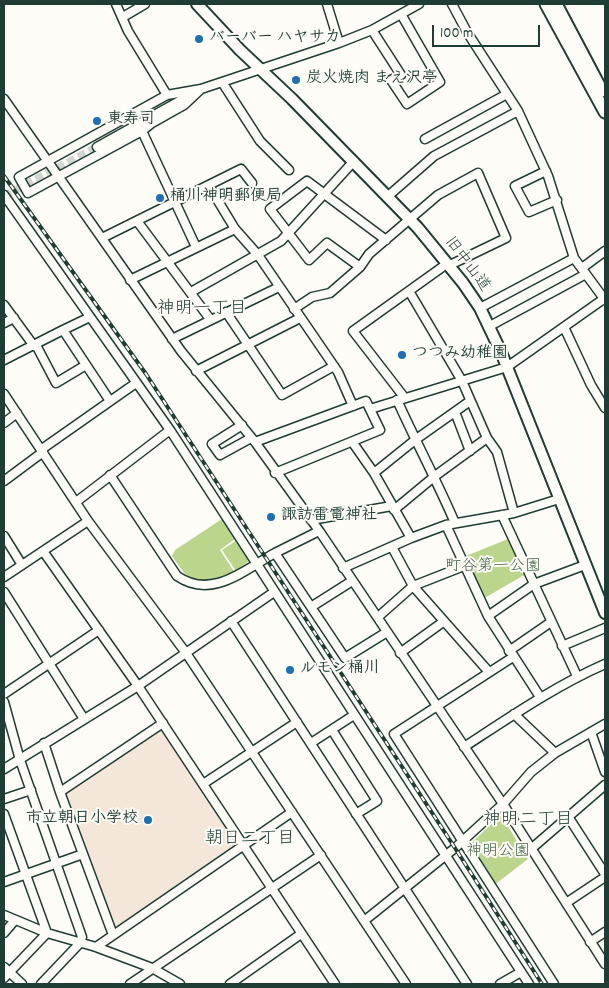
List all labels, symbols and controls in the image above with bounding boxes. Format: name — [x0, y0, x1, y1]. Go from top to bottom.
scale bar — [434, 15, 542, 47]
text: 100 m — [440, 23, 473, 45]
place label: バーバー ハヤサカ — [209, 29, 341, 49]
marker: バーバー ハヤサカ — [193, 33, 205, 45]
place label: 炭火焼肉 まえ沢亭 — [306, 70, 438, 90]
marker: 炭火焼肉 まえ沢亭 — [290, 74, 302, 86]
place label: 東寿司 — [107, 111, 155, 131]
marker: 東寿司 — [91, 115, 103, 127]
place label: 桶川神明郵便局 — [170, 188, 282, 208]
marker: 桶川神明郵便局 — [154, 192, 166, 204]
street label: 旧中山道 — [439, 234, 493, 296]
district label: 神明一丁目 — [157, 300, 247, 322]
place label: つつみ幼稚園 — [412, 345, 508, 365]
marker: つつみ幼稚園 — [396, 349, 408, 361]
place label: 諏訪雷電神社 — [281, 507, 377, 527]
marker: 諏訪雷電神社 — [265, 511, 277, 523]
park label: 町谷第一公園 — [445, 558, 541, 578]
place label: ルモン桶川 — [300, 660, 380, 680]
marker: ルモン桶川 — [284, 664, 296, 676]
place label: 市立朝日小学校 — [26, 810, 138, 830]
district label: 神明二丁目 — [483, 811, 573, 833]
marker: 市立朝日小学校 — [142, 814, 154, 826]
district label: 朝日二丁目 — [205, 830, 295, 852]
park label: 神明公園 — [466, 843, 530, 863]

